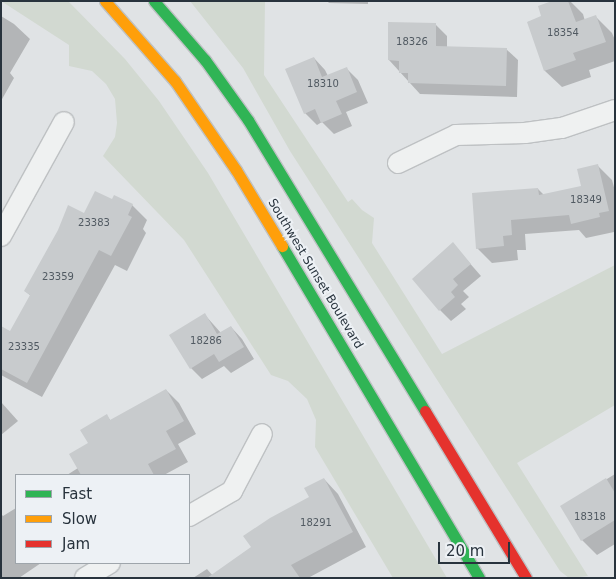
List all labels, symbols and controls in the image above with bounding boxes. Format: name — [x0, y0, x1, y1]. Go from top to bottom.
house number: 18354 — [547, 27, 579, 39]
house number: 18326 — [396, 36, 428, 48]
house number: 18310 — [307, 78, 339, 90]
house number: 18349 — [570, 194, 602, 206]
street label: Southwest Sunset Boulevard — [264, 196, 366, 352]
house number: 23383 — [78, 217, 110, 229]
house number: 23359 — [42, 271, 74, 283]
house number: 18286 — [190, 335, 222, 347]
house number: 23335 — [8, 341, 40, 353]
legend — [15, 474, 190, 564]
text: Fast — [62, 485, 92, 503]
text: Slow — [62, 510, 97, 528]
house number: 18318 — [574, 511, 606, 523]
house number: 18291 — [300, 517, 332, 529]
scale bar — [441, 532, 514, 564]
text: Jam — [62, 535, 90, 553]
text: 20 m — [446, 542, 484, 560]

